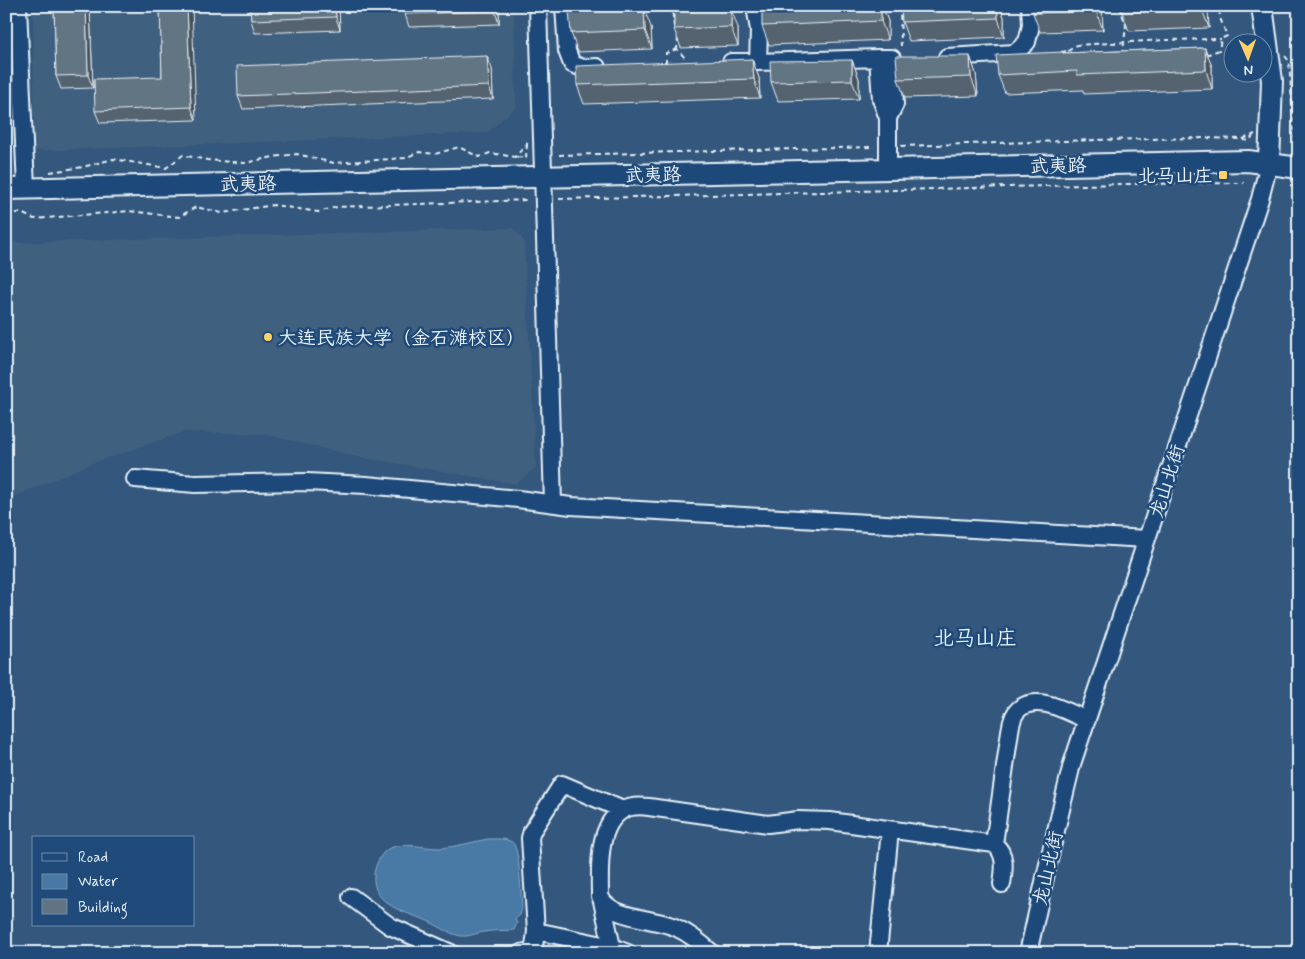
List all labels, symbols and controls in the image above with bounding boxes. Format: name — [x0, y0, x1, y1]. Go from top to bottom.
north arrow — [1222, 32, 1272, 82]
text: N — [1243, 61, 1253, 79]
street label: 武夷路 — [1029, 154, 1087, 179]
street label: 武夷路 — [624, 163, 682, 188]
place label: 北马山庄 — [1137, 164, 1213, 189]
marker: 北马山庄 — [1217, 169, 1229, 181]
street label: 武夷路 — [219, 172, 277, 197]
place label: 大连民族大学（金石滩校区） — [278, 326, 525, 351]
marker: 大连民族大学（金石滩校区） — [262, 331, 274, 343]
street label: 龙山北街 — [1144, 441, 1191, 521]
district label: 北马山庄 — [933, 625, 1017, 653]
street label: 龙山北街 — [1028, 828, 1069, 908]
legend — [32, 836, 195, 926]
text: Road — [78, 848, 108, 868]
text: Water — [78, 872, 118, 892]
text: Building — [78, 898, 128, 919]

